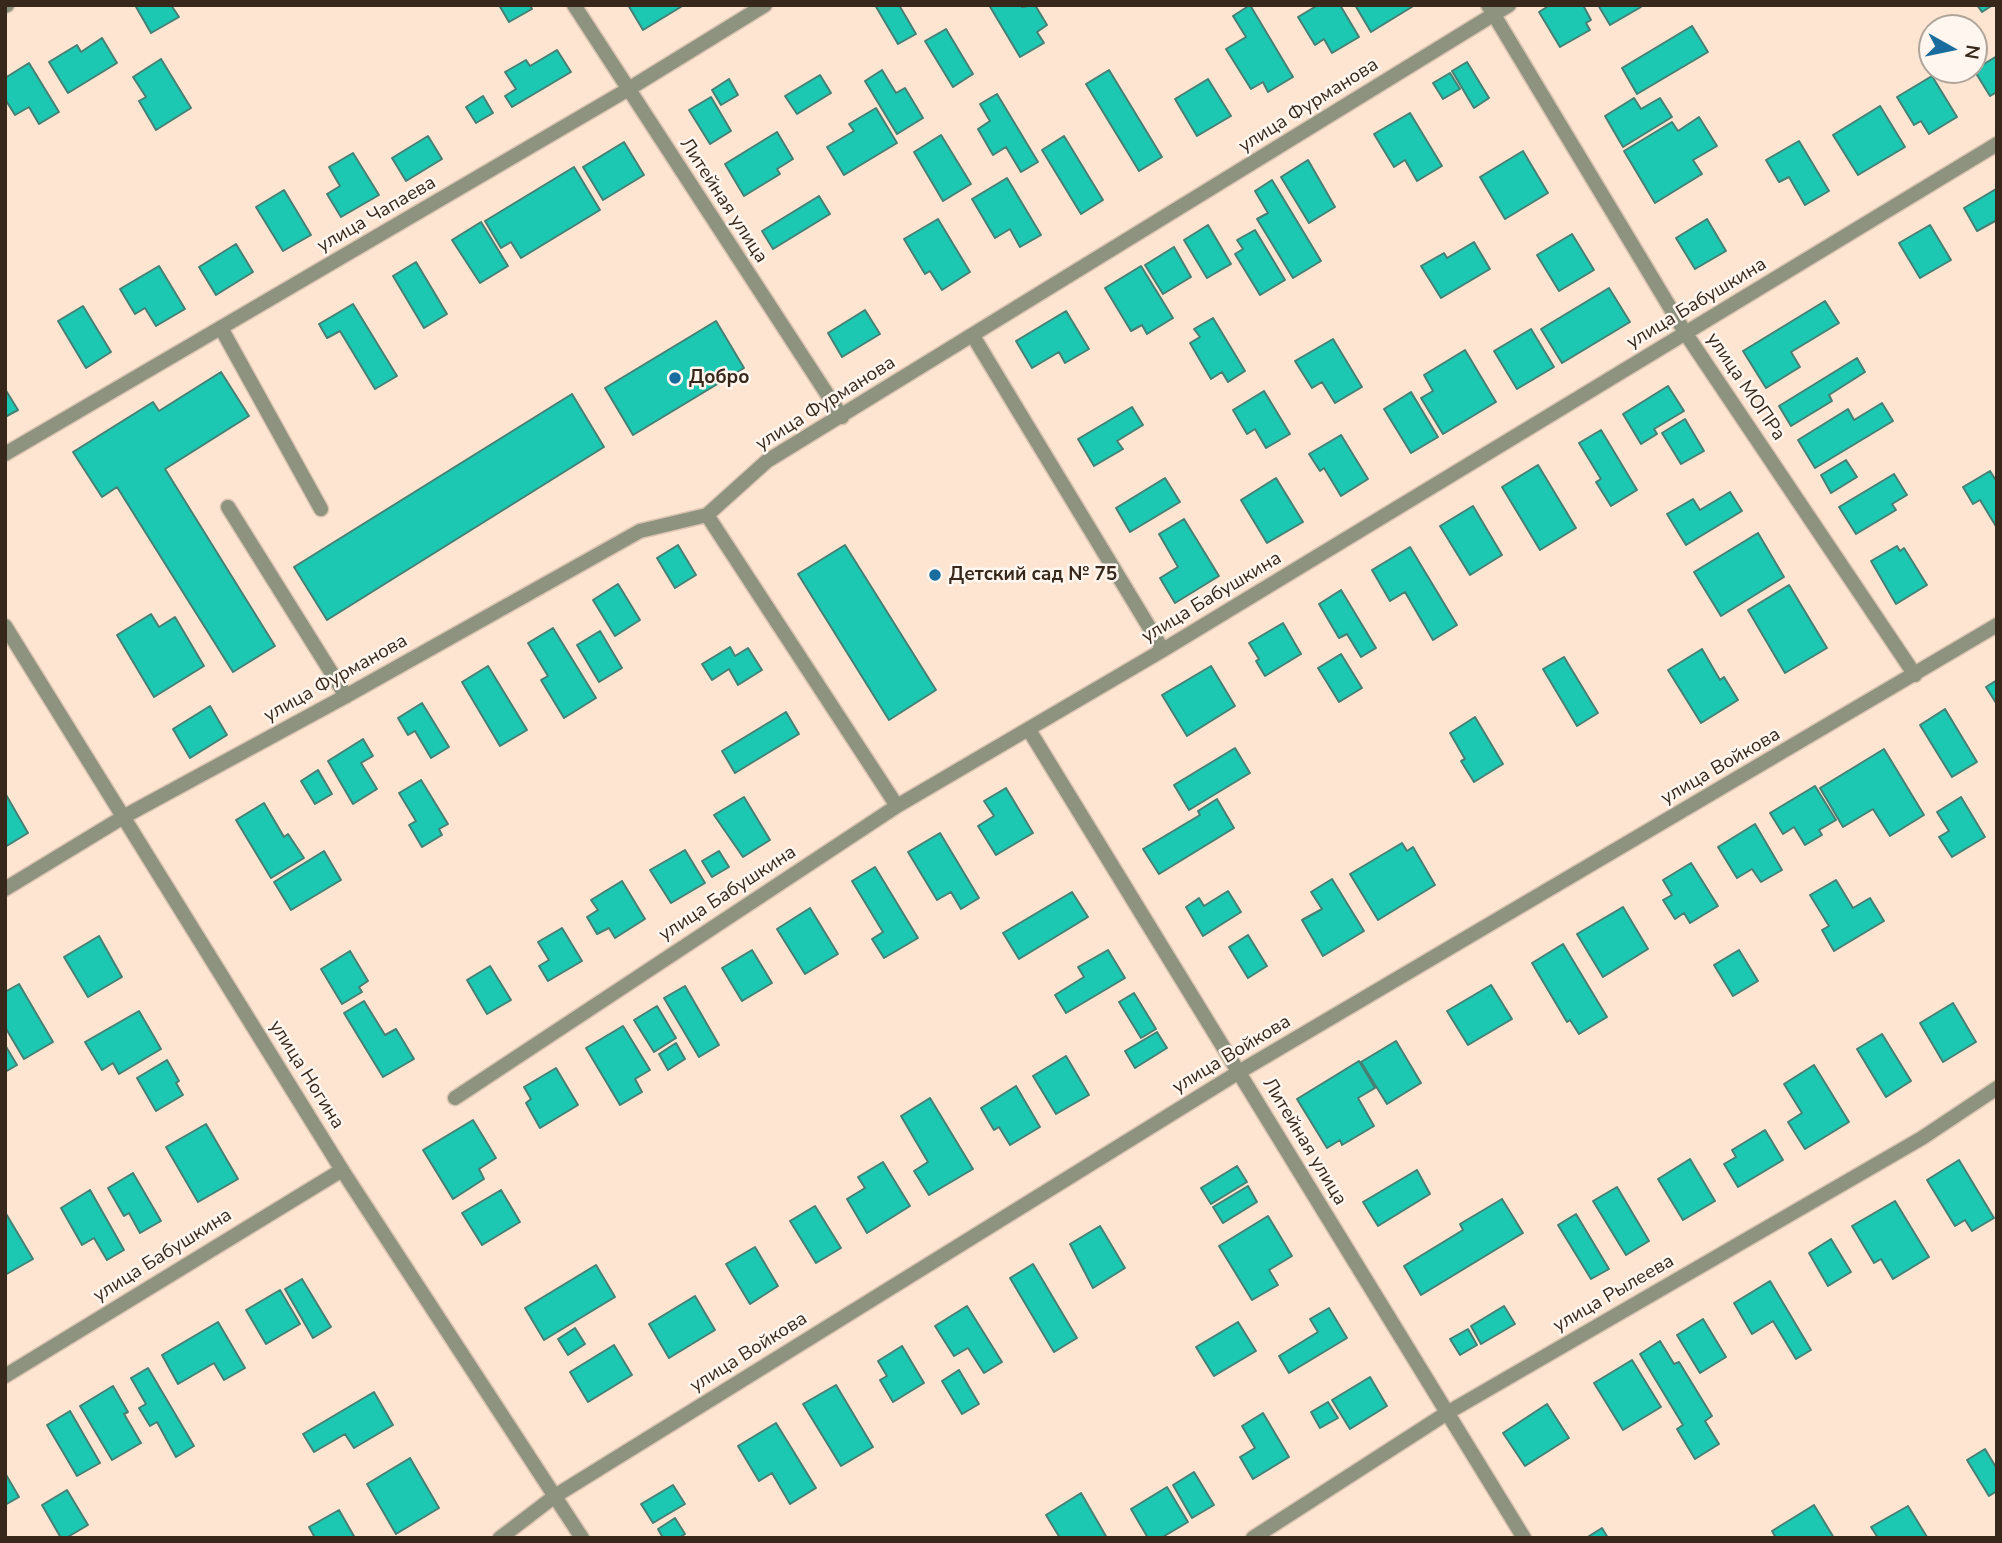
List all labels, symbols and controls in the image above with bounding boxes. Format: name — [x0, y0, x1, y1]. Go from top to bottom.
north arrow — [1918, 14, 1988, 84]
text: N — [1958, 43, 1986, 61]
street label: улица Фурманова — [1235, 54, 1383, 158]
street label: Литейная улица — [674, 134, 772, 268]
street label: улица Чапаева — [314, 172, 440, 258]
street label: улица Бабушкина — [1623, 253, 1771, 355]
street label: улица МОПРа — [1701, 329, 1789, 445]
street label: улица Фурманова — [752, 352, 900, 456]
place label: Добро — [689, 367, 749, 389]
marker: Добро — [667, 370, 683, 386]
street label: улица Бабушкина — [1138, 547, 1286, 649]
place label: Детский сад № 75 — [949, 564, 1117, 586]
marker: Детский сад № 75 — [927, 567, 943, 583]
street label: улица Фурманова — [260, 630, 412, 728]
street label: улица Войкова — [1657, 724, 1785, 810]
street label: улица Бабушкина — [655, 841, 801, 947]
street label: улица Войкова — [1169, 1011, 1295, 1099]
street label: улица Ногина — [264, 1016, 348, 1134]
street label: Литейная улица — [1257, 1074, 1351, 1210]
street label: улица Бабушкина — [90, 1204, 236, 1308]
street label: улица Рылеева — [1550, 1250, 1678, 1338]
street label: улица Войкова — [686, 1308, 812, 1398]

